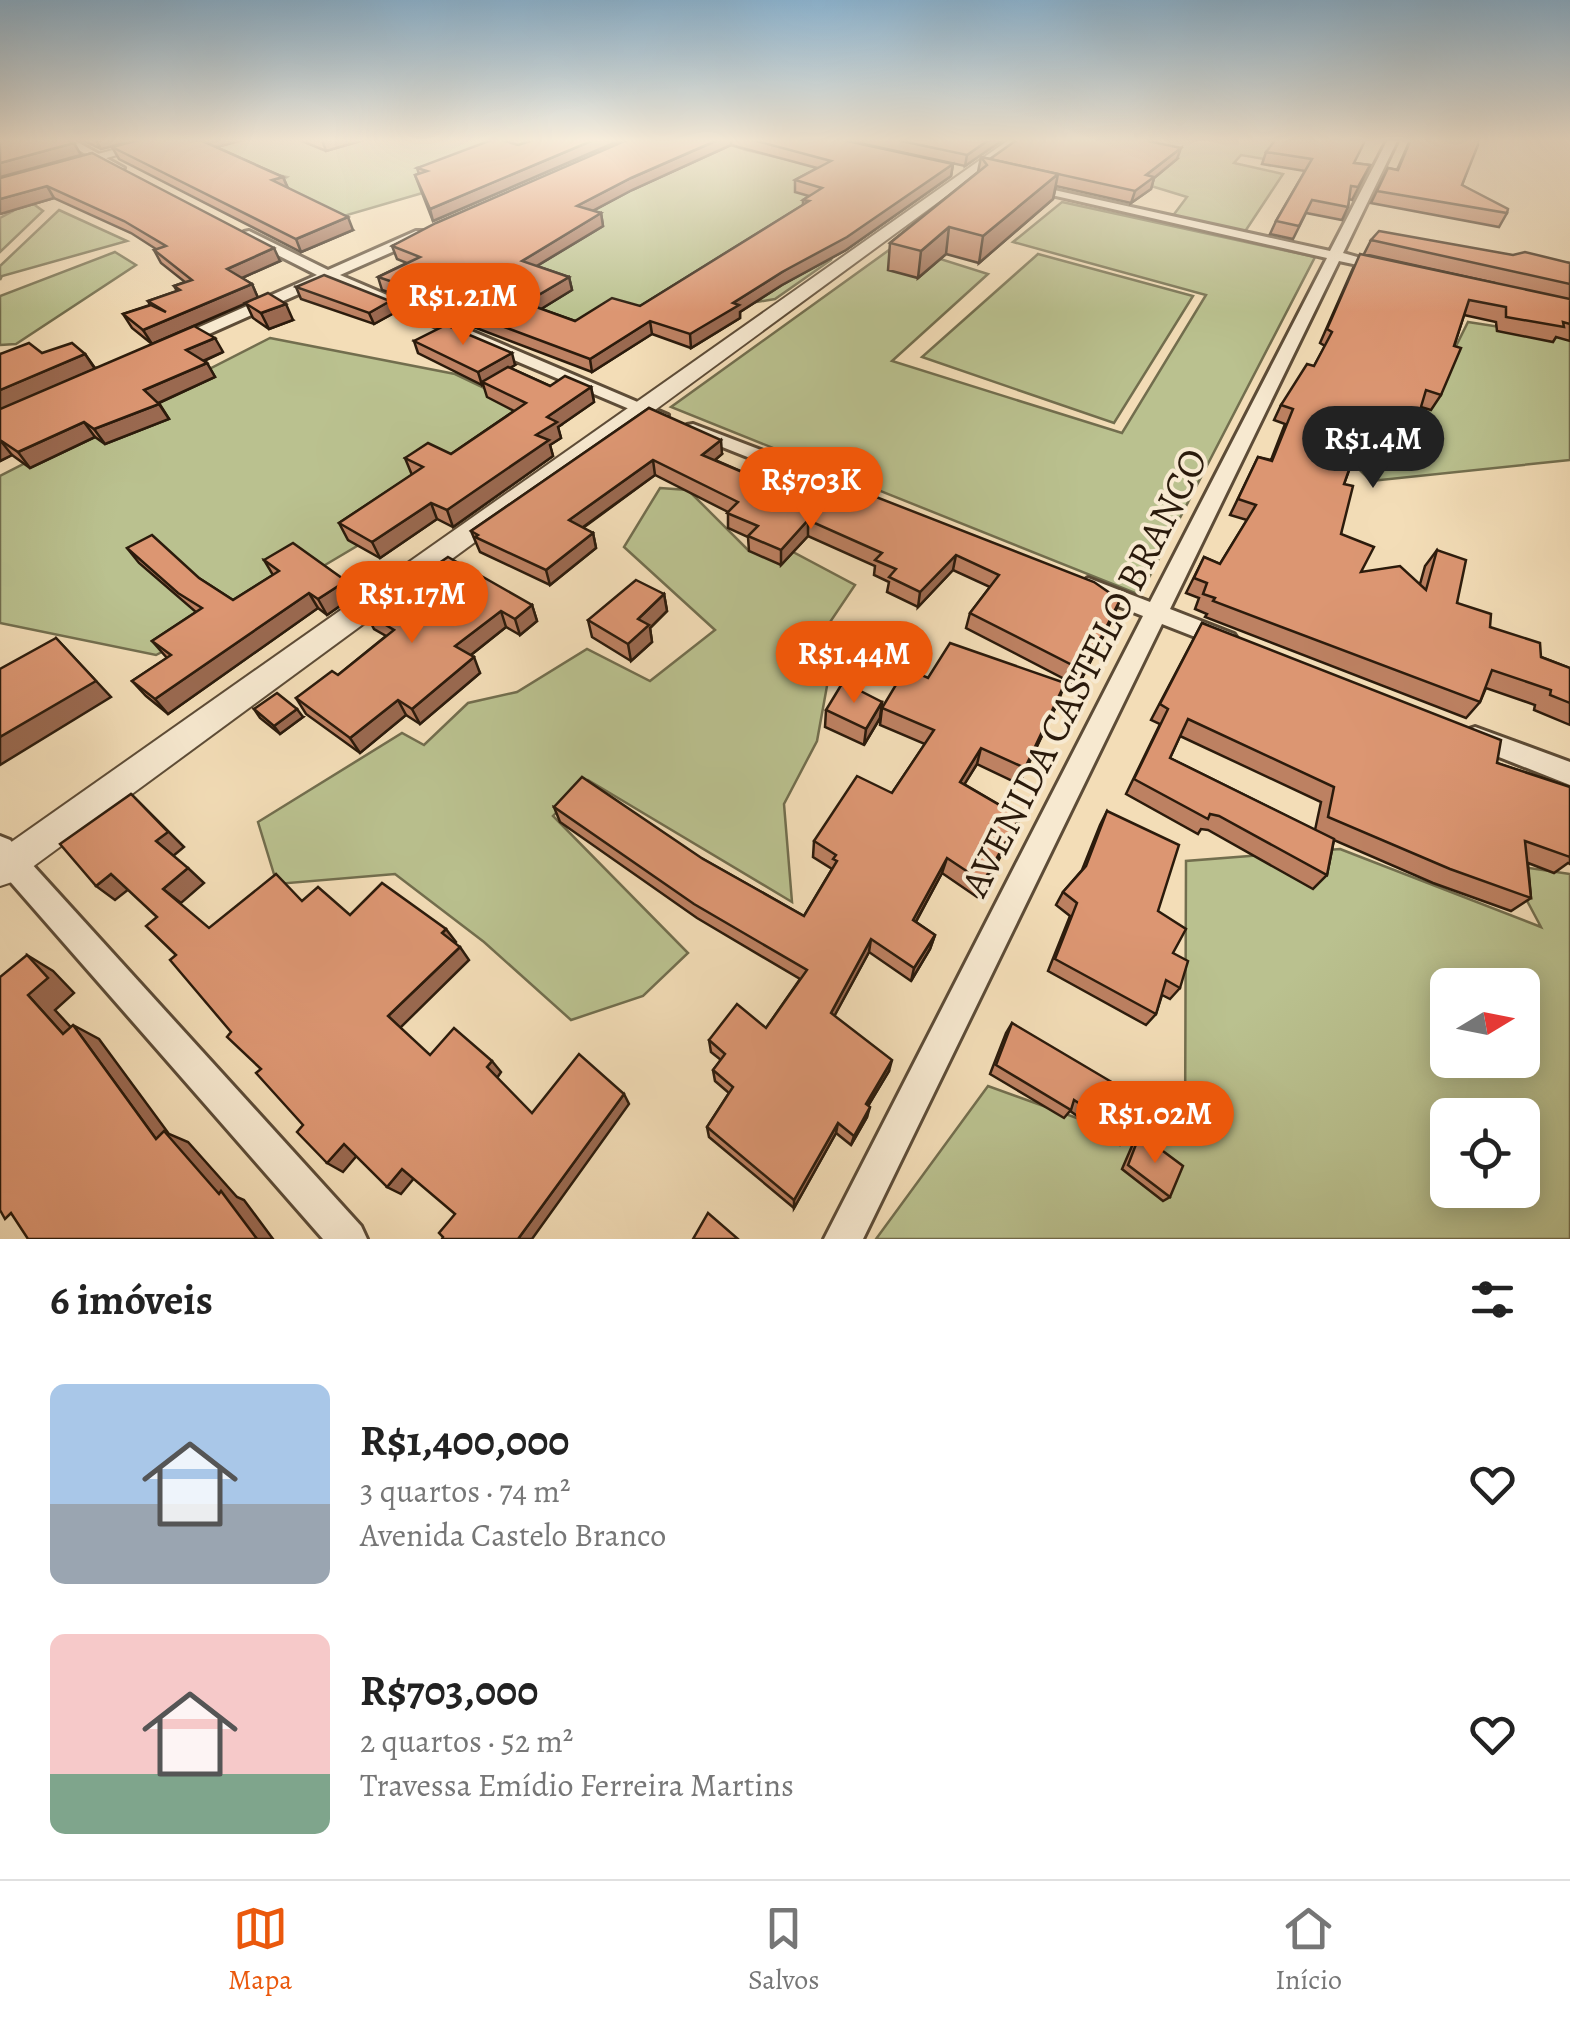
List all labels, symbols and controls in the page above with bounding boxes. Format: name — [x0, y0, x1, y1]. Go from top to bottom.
pin: R$1.21M — [371, 263, 555, 348]
text: R$1.21M — [408, 273, 518, 317]
pin: R$1.4M — [1292, 406, 1454, 491]
text: R$1.4M — [1324, 416, 1422, 460]
street label: AVENIDA CASTELO BRANCO — [947, 439, 1221, 906]
pin: R$703K — [730, 447, 892, 532]
text: R$703K — [761, 457, 861, 501]
pin: R$1.17M — [320, 561, 504, 646]
text: R$1.17M — [358, 571, 466, 615]
pin: R$1.44M — [762, 621, 946, 706]
text: R$1.44M — [798, 631, 910, 675]
north arrow — [1430, 968, 1540, 1078]
map controls — [1430, 968, 1540, 1208]
pin: R$1.02M — [1063, 1081, 1247, 1166]
text: R$1.02M — [1098, 1091, 1212, 1135]
button: locate — [1430, 1098, 1540, 1208]
text: 6 imóveis — [50, 1271, 213, 1328]
icon: filters — [1465, 1272, 1520, 1327]
text: R$1,400,000 — [360, 1412, 570, 1469]
icon: home — [130, 1424, 250, 1544]
icon: heart — [1465, 1457, 1520, 1512]
text: 3 quartos · 74 m² — [360, 1469, 570, 1513]
text: Avenida Castelo Branco — [360, 1513, 666, 1557]
text: R$703,000 — [360, 1662, 538, 1719]
icon: home — [130, 1674, 250, 1794]
icon: heart — [1465, 1707, 1520, 1762]
text: 2 quartos · 52 m² — [360, 1719, 573, 1763]
text: Travessa Emídio Ferreira Martins — [360, 1763, 794, 1807]
tab: Mapa — [228, 1901, 292, 1999]
tab: Salvos — [748, 1901, 819, 1999]
tab: Início — [1275, 1901, 1342, 1999]

